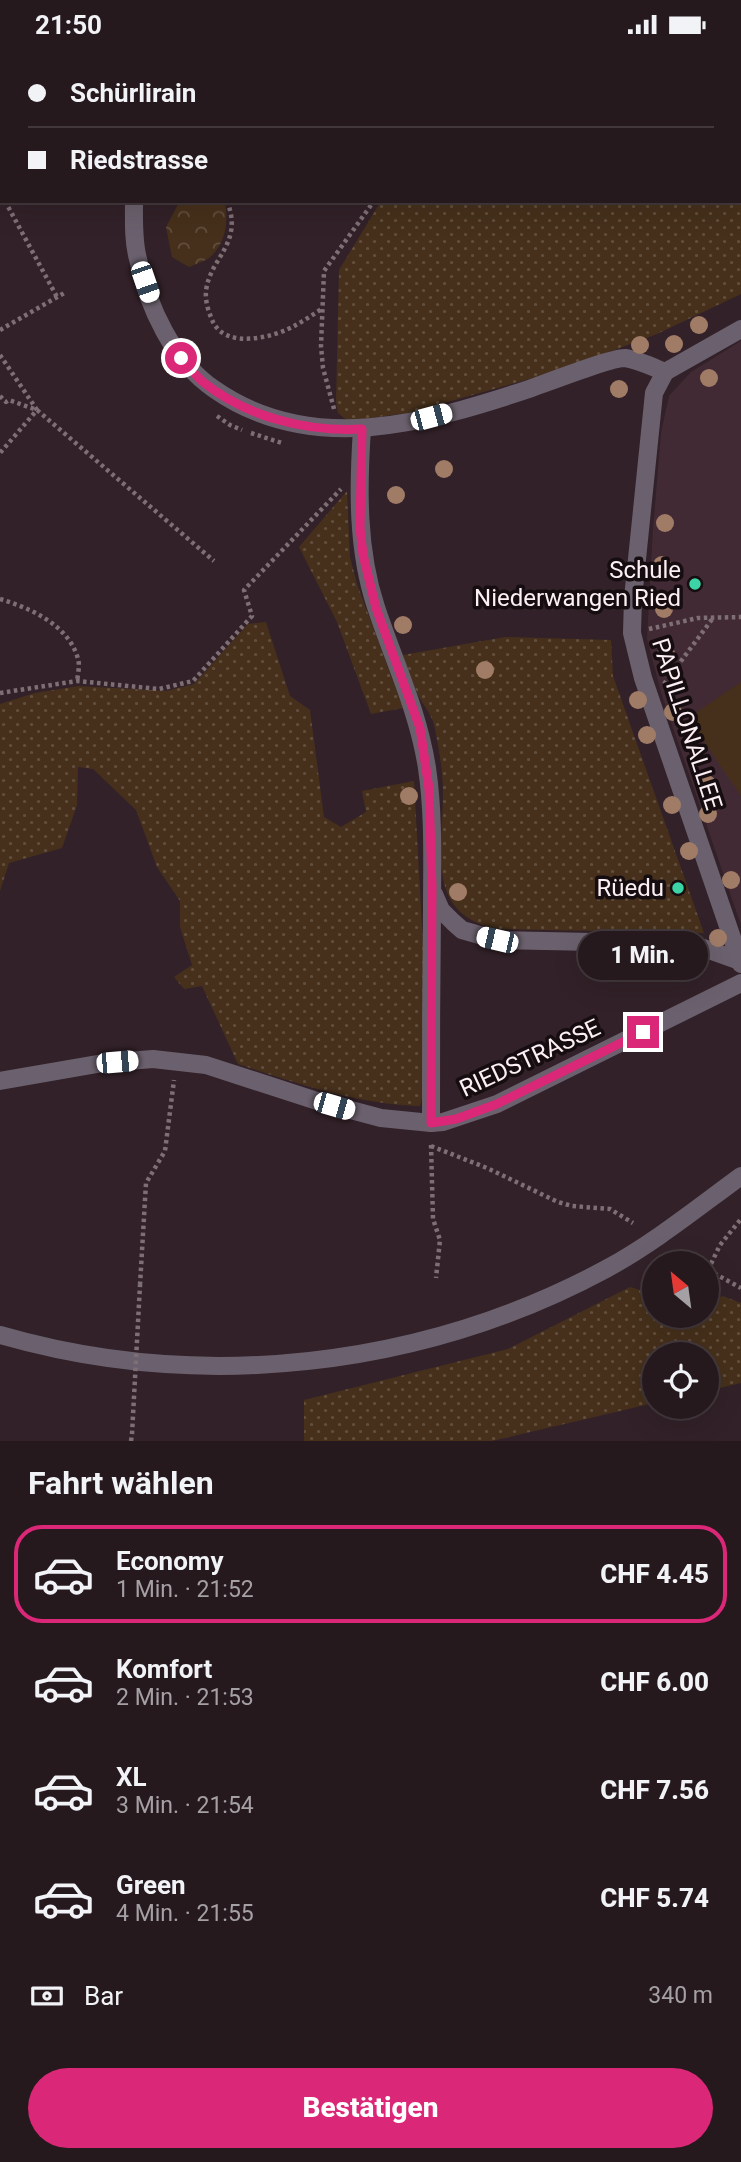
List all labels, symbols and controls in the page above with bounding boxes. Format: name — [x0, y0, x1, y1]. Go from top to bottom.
text: 21:50 — [35, 10, 102, 40]
text: Schürlirain — [70, 78, 196, 108]
text: Riedstrasse — [70, 145, 208, 175]
car — [129, 259, 162, 305]
route start — [165, 342, 197, 374]
car — [408, 401, 455, 433]
place label: Schule Niederwangen Ried — [474, 556, 681, 612]
marker: Schule Niederwangen Ried — [687, 576, 703, 592]
street label: PAPILLONALLEE — [646, 635, 728, 813]
place label: Rüedu — [596, 874, 664, 902]
marker: Rüedu — [670, 880, 686, 896]
car — [475, 925, 520, 955]
callout: 1 Min. — [578, 930, 708, 979]
text: 1 Min. — [610, 942, 676, 969]
street label: RIEDSTRASSE — [455, 1013, 605, 1103]
route end — [627, 1016, 659, 1048]
car — [96, 1050, 139, 1074]
car — [311, 1090, 358, 1122]
north arrow — [642, 1251, 719, 1328]
map controls — [642, 1251, 719, 1419]
button: locate — [642, 1342, 719, 1419]
text: Fahrt wählen — [28, 1464, 214, 1502]
icon: car — [32, 1543, 95, 1606]
text: Economy — [116, 1546, 223, 1576]
text: CHF 4.45 — [600, 1559, 709, 1589]
text: 1 Min. · 21:52 — [116, 1576, 254, 1603]
icon: car — [32, 1651, 95, 1714]
text: Komfort — [116, 1654, 212, 1684]
text: CHF 6.00 — [600, 1667, 709, 1697]
text: 2 Min. · 21:53 — [116, 1684, 254, 1711]
icon: car — [32, 1759, 95, 1822]
text: XL — [116, 1762, 147, 1792]
text: CHF 7.56 — [600, 1775, 709, 1805]
text: 3 Min. · 21:54 — [116, 1792, 254, 1819]
icon: car — [32, 1867, 95, 1930]
text: Green — [116, 1870, 186, 1900]
text: CHF 5.74 — [600, 1883, 709, 1913]
text: 4 Min. · 21:55 — [116, 1900, 254, 1927]
icon: cash — [28, 1977, 66, 2015]
text: Bar — [84, 1981, 123, 2011]
text: 340 m — [648, 1982, 713, 2009]
button: Bestätigen — [28, 2068, 713, 2148]

